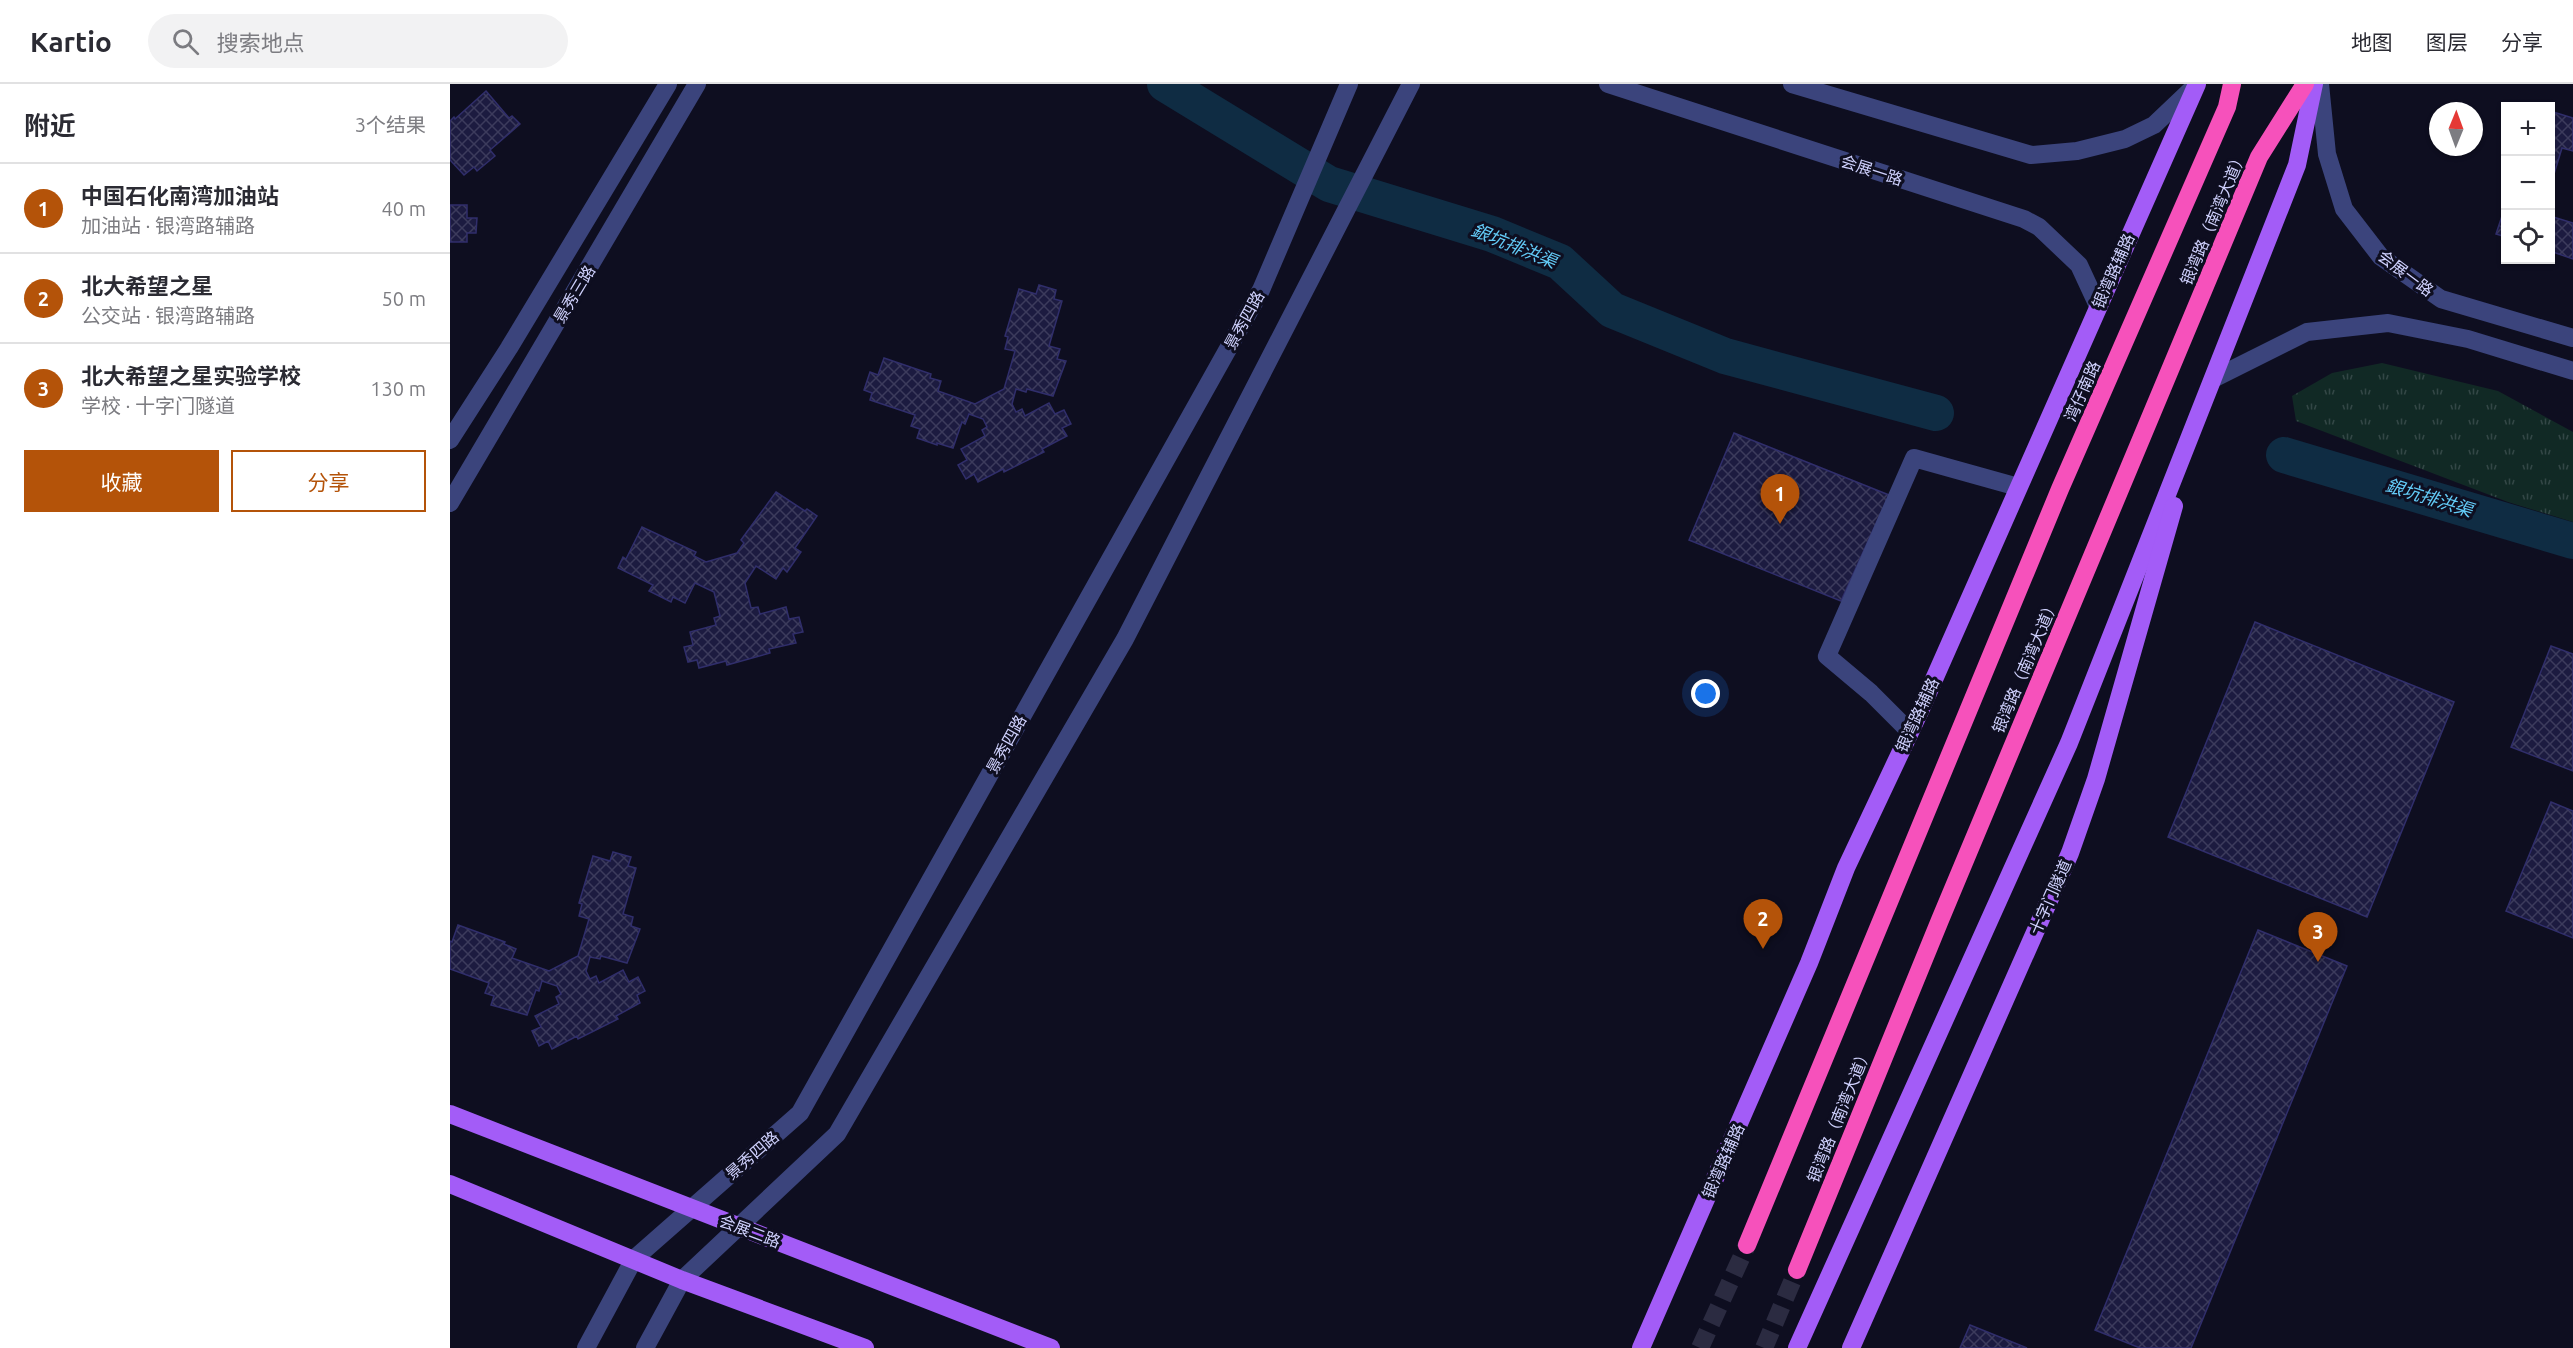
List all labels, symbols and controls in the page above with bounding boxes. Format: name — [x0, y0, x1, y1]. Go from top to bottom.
search box — [148, 14, 568, 68]
icon: search — [169, 25, 202, 58]
text: Kartio — [30, 26, 112, 57]
text: 搜索地点 — [217, 30, 305, 55]
text: 地图 — [2351, 30, 2393, 54]
text: 图层 — [2426, 30, 2468, 54]
text: 分享 — [2501, 30, 2543, 54]
north arrow — [2429, 102, 2483, 156]
map controls — [2501, 102, 2555, 264]
button: + — [2501, 102, 2555, 156]
text: 附近 — [24, 111, 76, 140]
text: 3个结果 — [355, 113, 426, 136]
street label: 银湾路（南湾大道） — [2177, 148, 2249, 288]
street label: 会展一路 — [1839, 152, 1905, 188]
button: − — [2501, 156, 2555, 210]
text: 中国石化南湾加油站 — [81, 183, 279, 208]
text: 1 — [38, 197, 49, 220]
text: 40 m — [382, 197, 426, 220]
button: locate — [2501, 210, 2555, 264]
text: 加油站 · 银湾路辅路 — [81, 214, 255, 237]
water label: 銀坑排洪渠 — [1469, 219, 1563, 272]
street label: 银湾路辅路 — [2089, 231, 2137, 311]
street label: 会展一路 — [2375, 247, 2437, 299]
street label: 景秀三路 — [550, 262, 598, 326]
text: 北大希望之星 — [81, 273, 213, 298]
text: 2 — [38, 287, 49, 310]
text: 50 m — [382, 287, 426, 310]
street label: 景秀四路 — [1221, 288, 1267, 352]
text: 公交站 · 银湾路辅路 — [81, 304, 255, 327]
street label: 湾仔南路 — [2061, 358, 2103, 424]
text: 北大希望之星实验学校 — [81, 363, 301, 388]
text: 3 — [38, 377, 49, 400]
text: 130 m — [370, 377, 426, 400]
text: 学校 · 十字门隧道 — [81, 394, 235, 417]
button: 收藏 — [24, 450, 219, 512]
button: 分享 — [231, 450, 426, 512]
pin: 1 — [1760, 474, 1800, 524]
water label: 銀坑排洪渠 — [2383, 474, 2478, 521]
street label: 银湾路（南湾大道） — [1989, 596, 2061, 736]
street label: 银湾路辅路 — [1892, 675, 1942, 755]
your location — [1691, 679, 1720, 708]
street label: 景秀四路 — [983, 712, 1029, 776]
street label: 十字门隧道 — [2026, 857, 2074, 937]
pin: 2 — [1744, 900, 1782, 949]
pin: 3 — [2298, 912, 2338, 962]
street label: 银湾路（南湾大道） — [1804, 1045, 1874, 1185]
street label: 银湾路辅路 — [1699, 1121, 1747, 1201]
street label: 景秀四路 — [722, 1127, 782, 1183]
street label: 会展二路 — [717, 1211, 783, 1251]

